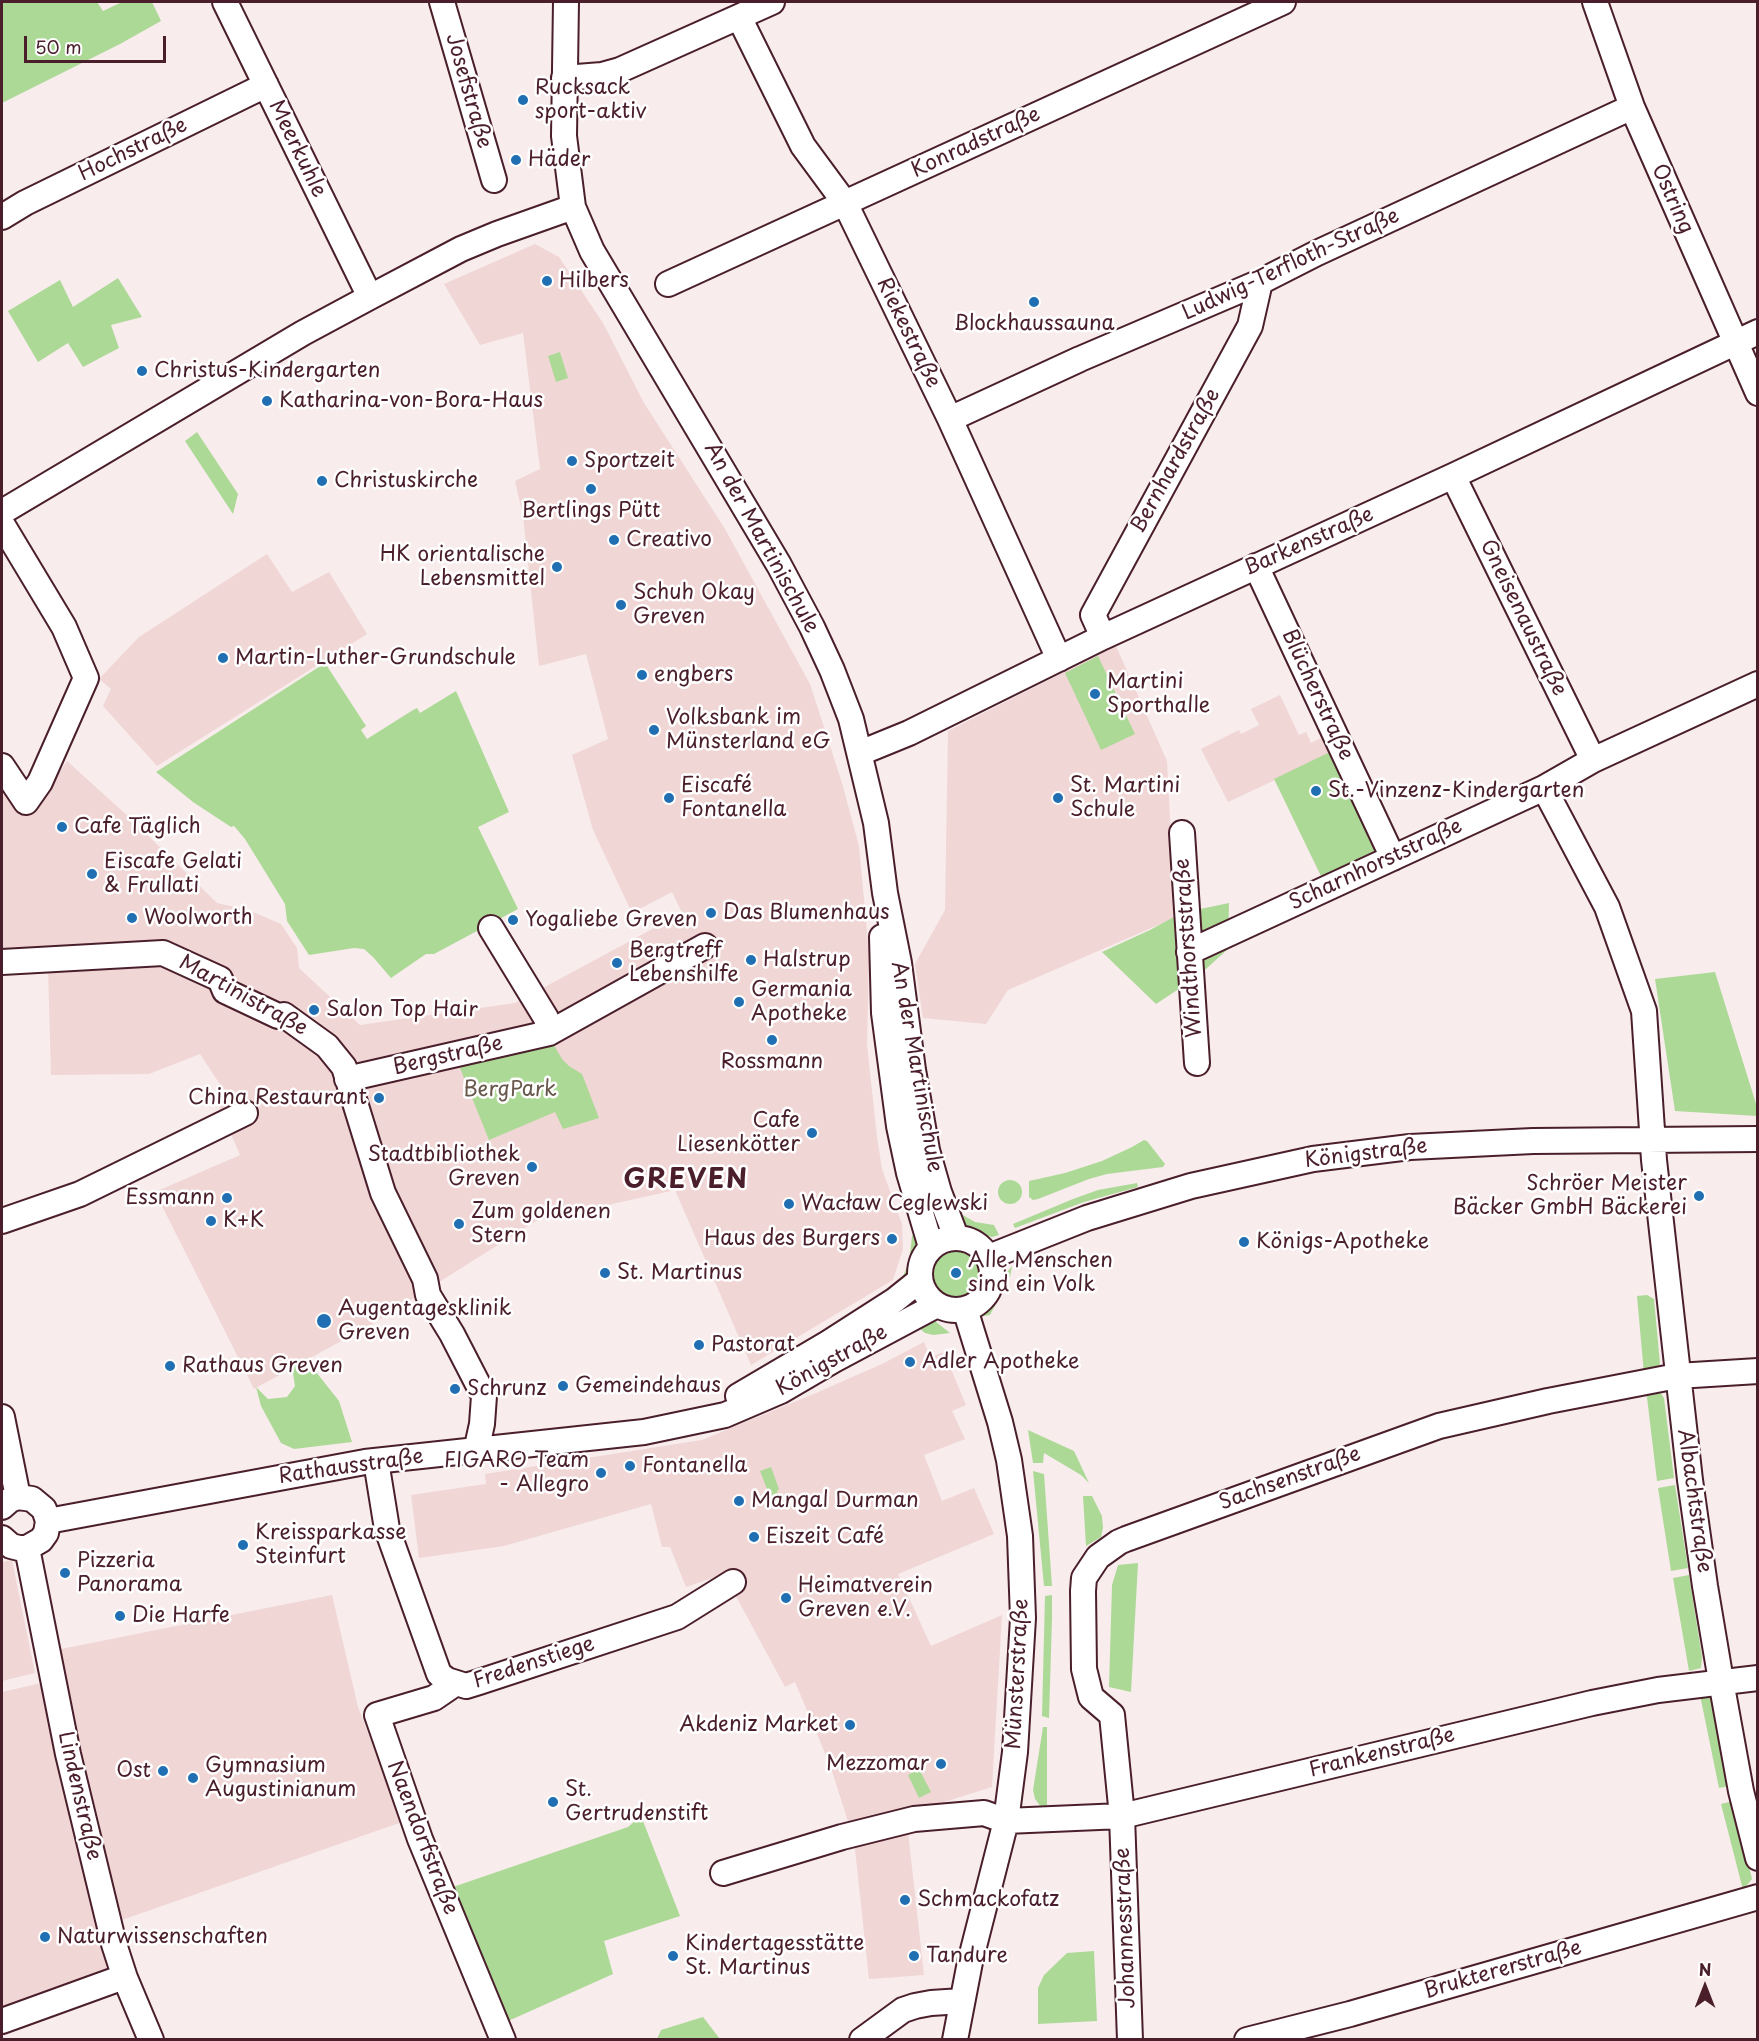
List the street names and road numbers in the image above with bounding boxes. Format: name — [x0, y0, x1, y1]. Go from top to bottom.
street label: Josefstraße — [440, 31, 496, 151]
street label: Meerkuhle — [263, 96, 331, 202]
street label: Konradstraße — [907, 102, 1045, 184]
street label: Hochstraße — [75, 113, 191, 187]
street label: Ostring — [1646, 160, 1698, 238]
street label: Ludwig-Terfloth-Straße — [1178, 204, 1404, 326]
street label: Riekestraße — [870, 274, 946, 392]
street label: Bernhardstraße — [1126, 384, 1226, 538]
street label: An der Martinischule — [698, 438, 824, 638]
street label: Barkenstraße — [1240, 502, 1378, 582]
street label: Gneisenaustraße — [1474, 536, 1572, 700]
street label: Blücherstraße — [1276, 626, 1358, 764]
street label: Scharnhorststraße — [1285, 814, 1467, 916]
street label: Windthorststraße — [1170, 857, 1208, 1039]
street label: Martinistraße — [174, 950, 312, 1042]
street label: An der Martinischule — [885, 960, 947, 1174]
street label: Bergstraße — [391, 1031, 505, 1081]
street label: Königstraße — [1303, 1134, 1429, 1174]
street label: Königstraße — [772, 1320, 892, 1402]
street label: Albachtstraße — [1671, 1427, 1717, 1575]
street label: Sachsenstraße — [1216, 1442, 1364, 1516]
street label: Rathausstraße — [277, 1444, 425, 1490]
street label: Münsterstraße — [1001, 1598, 1035, 1750]
street label: Fredenstiege — [470, 1632, 598, 1694]
street label: Frankenstraße — [1306, 1723, 1458, 1783]
street label: Lindenstraße — [52, 1729, 106, 1863]
street label: Naendorfstraße — [381, 1758, 463, 1918]
street label: Johannesstraße — [1111, 1847, 1141, 2009]
street label: Bruktererstraße — [1421, 1935, 1585, 2005]

